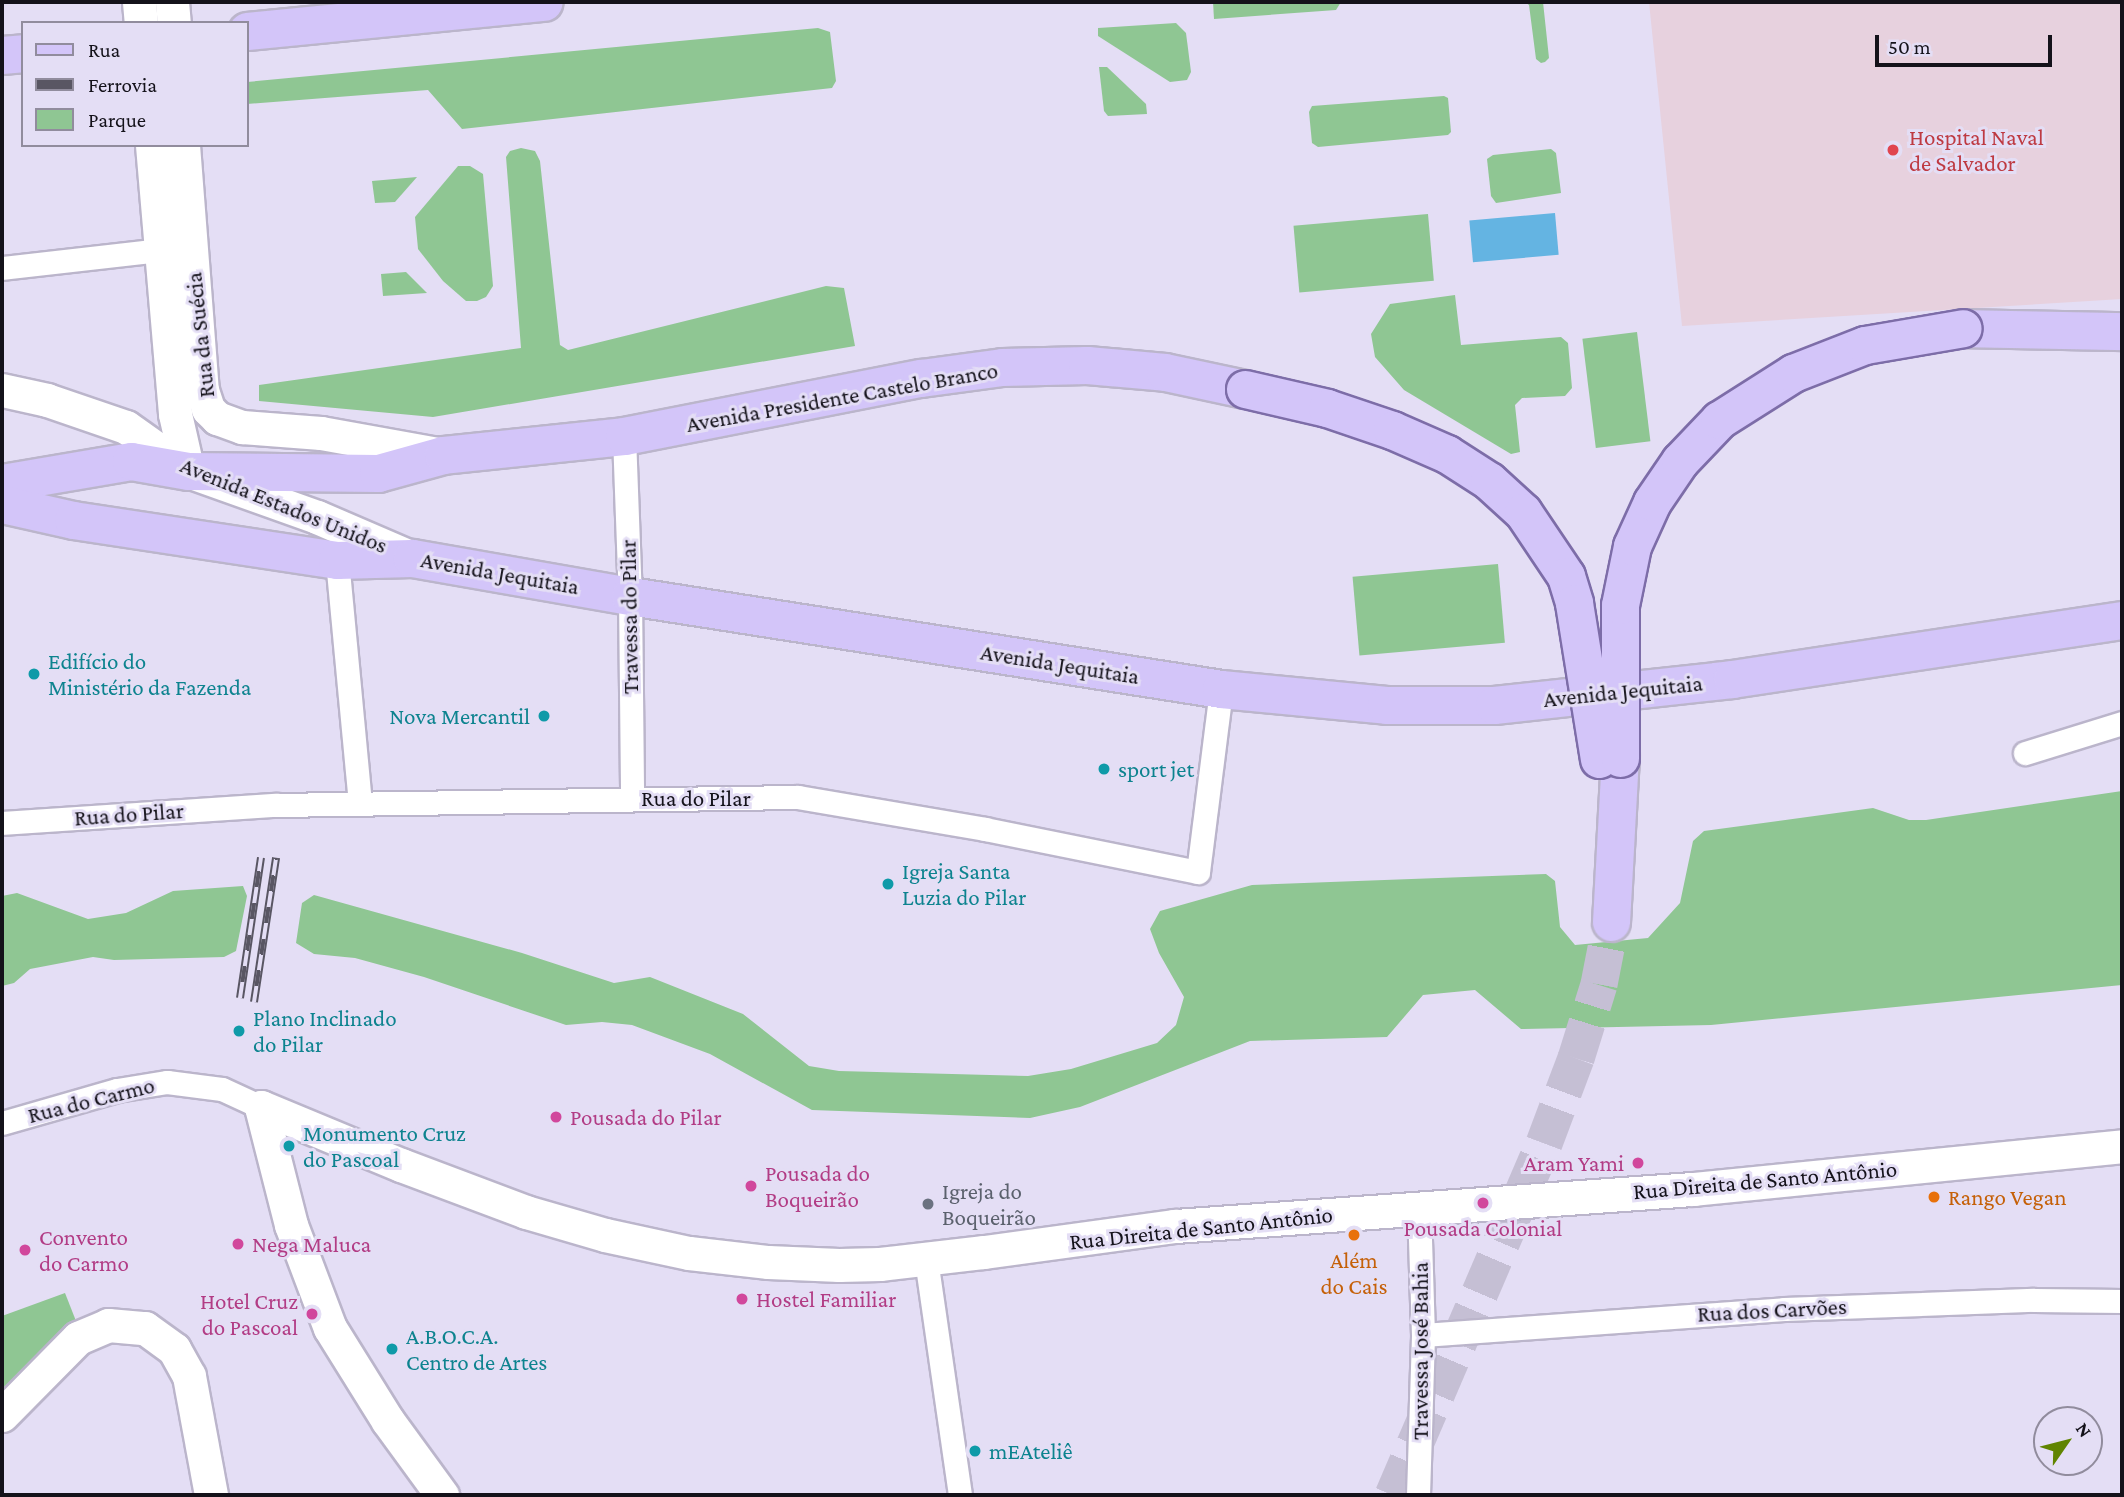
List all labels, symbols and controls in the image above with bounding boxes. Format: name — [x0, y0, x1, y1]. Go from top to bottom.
legend — [21, 21, 248, 147]
scale bar — [1879, 21, 2056, 65]
text: 50 m — [1888, 35, 1931, 59]
text: Rua — [88, 38, 120, 62]
text: Ferrovia — [88, 73, 157, 97]
text: Parque — [88, 108, 146, 132]
place label: Hospital Naval de Salvador — [1909, 123, 2044, 177]
marker: Hospital Naval de Salvador — [1883, 140, 1903, 160]
street label: Rua da Suécia — [180, 271, 220, 399]
street label: Avenida Presidente Castelo Branco — [684, 356, 1000, 438]
street label: Avenida Estados Unidos — [176, 451, 392, 559]
street label: Travessa do Pilar — [614, 539, 644, 695]
street label: Avenida Jequitaia — [419, 545, 581, 601]
street label: Avenida Jequitaia — [979, 638, 1141, 690]
place label: Edifício do Ministério da Fazenda — [48, 647, 251, 701]
marker: Edifício do Ministério da Fazenda — [26, 666, 42, 682]
street label: Avenida Jequitaia — [1542, 669, 1704, 713]
place label: Nova Mercantil — [389, 702, 530, 730]
marker: Nova Mercantil — [536, 708, 552, 724]
place label: sport jet — [1118, 755, 1194, 783]
marker: sport jet — [1096, 761, 1112, 777]
street label: Rua do Pilar — [641, 784, 751, 812]
street label: Rua do Pilar — [73, 796, 185, 832]
place label: Igreja Santa Luzia do Pilar — [902, 857, 1027, 911]
marker: Igreja Santa Luzia do Pilar — [880, 876, 896, 892]
place label: Plano Inclinado do Pilar — [253, 1004, 397, 1058]
marker: Plano Inclinado do Pilar — [231, 1023, 247, 1039]
street label: Rua do Carmo — [25, 1071, 157, 1129]
place label: Pousada do Pilar — [570, 1103, 722, 1131]
marker: Pousada do Pilar — [548, 1109, 564, 1125]
place label: Monumento Cruz do Pascoal — [303, 1119, 466, 1173]
marker: Monumento Cruz do Pascoal — [281, 1138, 297, 1154]
place label: Aram Yami — [1524, 1149, 1624, 1177]
marker: Aram Yami — [1630, 1155, 1646, 1171]
street label: Rua Direita de Santo Antônio — [1632, 1155, 1898, 1205]
place label: Pousada do Boqueirão — [765, 1159, 870, 1213]
place label: Igreja do Boqueirão — [942, 1177, 1036, 1231]
marker: Pousada do Boqueirão — [743, 1178, 759, 1194]
place label: Rango Vegan — [1948, 1183, 2067, 1211]
marker: Rango Vegan — [1926, 1189, 1942, 1205]
marker: Pousada Colonial — [1475, 1195, 1491, 1211]
marker: Igreja do Boqueirão — [920, 1196, 936, 1212]
street label: Rua Direita de Santo Antônio — [1068, 1200, 1334, 1256]
place label: Pousada Colonial — [1404, 1214, 1562, 1242]
place label: Convento do Carmo — [39, 1223, 129, 1277]
marker: Além do Cais — [1346, 1227, 1362, 1243]
place label: Nega Maluca — [252, 1230, 371, 1258]
marker: Nega Maluca — [230, 1236, 246, 1252]
marker: Convento do Carmo — [17, 1242, 33, 1258]
place label: Além do Cais — [1321, 1246, 1387, 1300]
street label: Travessa José Bahia — [1406, 1262, 1434, 1440]
place label: Hostel Familiar — [756, 1285, 896, 1313]
place label: Hotel Cruz do Pascoal — [200, 1287, 298, 1341]
marker: Hostel Familiar — [734, 1291, 750, 1307]
street label: Rua dos Carvões — [1697, 1292, 1847, 1328]
marker: Hotel Cruz do Pascoal — [304, 1306, 320, 1322]
place label: A.B.O.C.A. Centro de Artes — [406, 1322, 547, 1376]
marker: A.B.O.C.A. Centro de Artes — [384, 1341, 400, 1357]
north arrow — [2033, 1406, 2103, 1476]
text: N — [2072, 1418, 2096, 1441]
place label: mEAteliê — [989, 1437, 1073, 1465]
marker: mEAteliê — [967, 1443, 983, 1459]

